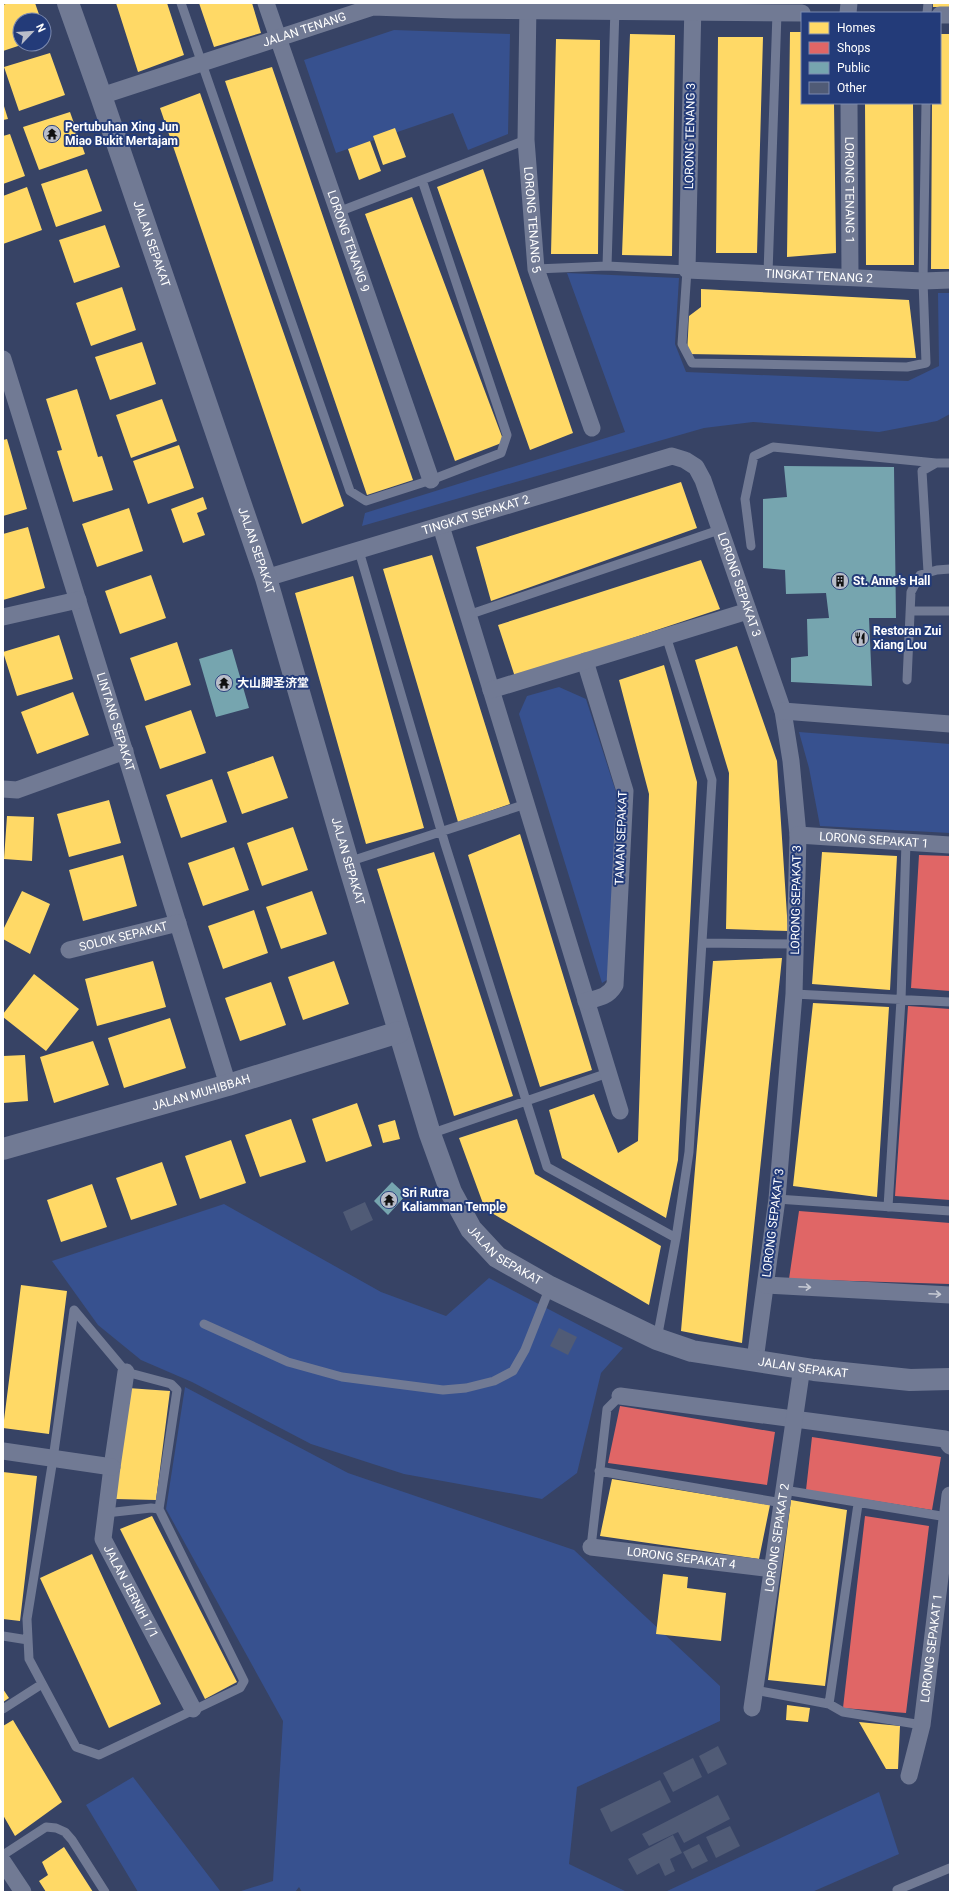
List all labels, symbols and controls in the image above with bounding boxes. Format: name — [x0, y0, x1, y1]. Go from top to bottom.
street label: JALAN TENANG — [261, 9, 348, 50]
north arrow — [12, 12, 52, 52]
legend — [801, 12, 941, 104]
text: Homes — [837, 21, 875, 35]
text: N — [33, 22, 48, 34]
text: Shops — [837, 41, 871, 55]
text: Public — [837, 61, 870, 75]
text: Other — [837, 81, 866, 95]
street label: LORONG TENANG 3 — [682, 83, 698, 189]
place label: Pertubuhan Xing Jun Miao Bukit Mertajam — [65, 120, 179, 148]
temple icon: Pertubuhan Xing Jun Miao Bukit Mertajam — [42, 124, 62, 144]
street label: LORONG TENANG 1 — [842, 137, 857, 243]
street label: LORONG TENANG 5 — [521, 166, 544, 275]
street label: LORONG TENANG 9 — [324, 189, 372, 294]
street label: JALAN SEPAKAT — [130, 199, 173, 289]
street label: TINGKAT TENANG 2 — [764, 267, 874, 286]
street label: TINGKAT SEPAKAT 2 — [420, 492, 531, 538]
street label: JALAN SEPAKAT — [235, 505, 277, 595]
street label: LORONG SEPAKAT 3 — [715, 530, 764, 639]
building icon: St. Anne's Hall — [830, 571, 850, 591]
place label: St. Anne's Hall — [853, 574, 930, 588]
place label: Restoran Zui Xiang Lou — [873, 624, 941, 652]
restaurant icon: Restoran Zui Xiang Lou — [850, 628, 870, 648]
street label: LINTANG SEPAKAT — [94, 671, 137, 773]
temple icon: 大山脚圣济堂 — [214, 673, 234, 693]
place label: 大山脚圣济堂 — [237, 676, 309, 690]
street label: TAMAN SEPAKAT — [612, 790, 630, 886]
street label: JALAN SEPAKAT — [329, 816, 368, 907]
street label: LORONG SEPAKAT 1 — [819, 829, 929, 851]
street label: LORONG SEPAKAT 3 — [788, 845, 804, 955]
street label: SOLOK SEPAKAT — [78, 919, 169, 954]
street label: JALAN MUHIBBAH — [150, 1072, 252, 1113]
street label: LORONG SEPAKAT 3 — [759, 1168, 787, 1278]
place label: Sri Rutra Kaliamman Temple — [402, 1186, 506, 1214]
temple icon: Sri Rutra Kaliamman Temple — [379, 1190, 399, 1210]
street label: JALAN SEPAKAT — [465, 1223, 544, 1288]
one-way arrow — [798, 1283, 811, 1291]
one-way arrow — [928, 1291, 941, 1298]
street label: JALAN SEPAKAT — [757, 1354, 849, 1381]
street label: LORONG SEPAKAT 2 — [762, 1482, 792, 1593]
street label: JALAN JERNIH 1/1 — [101, 1543, 161, 1640]
street label: LORONG SEPAKAT 4 — [626, 1544, 737, 1572]
street label: LORONG SEPAKAT 1 — [918, 1593, 945, 1703]

